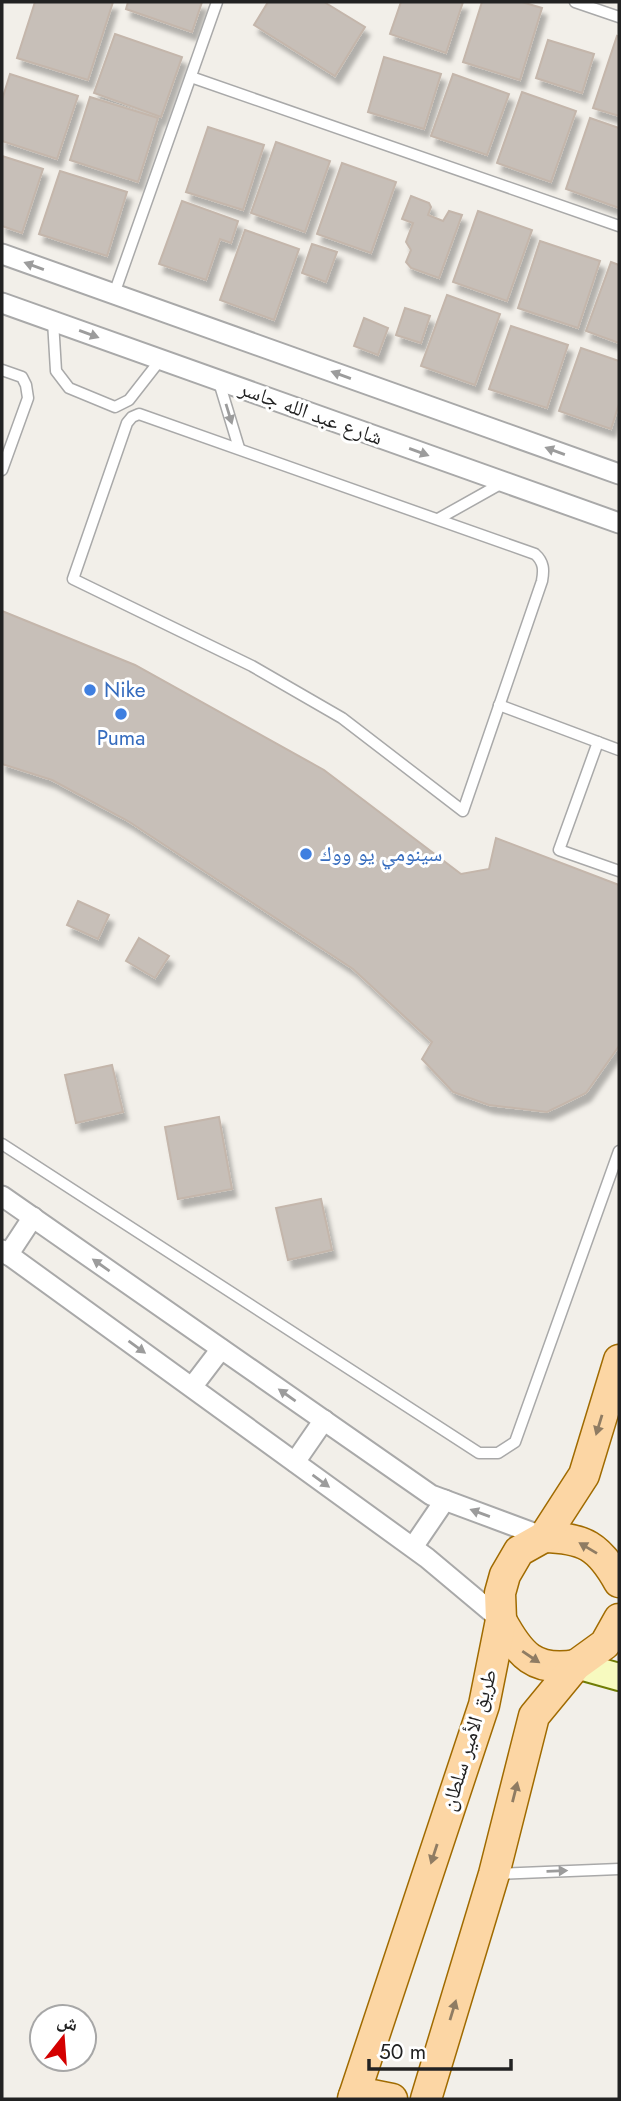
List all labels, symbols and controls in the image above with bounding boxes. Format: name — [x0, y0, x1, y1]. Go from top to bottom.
one-way arrow — [23, 260, 44, 271]
one-way arrow — [79, 329, 100, 340]
one-way arrow — [330, 369, 351, 380]
street label: شارع عبد الله جاسر — [234, 373, 387, 453]
one-way arrow — [224, 404, 234, 425]
one-way arrow — [544, 445, 565, 456]
one-way arrow — [408, 446, 429, 457]
place label: Nike — [104, 675, 146, 705]
marker: Nike — [82, 682, 98, 698]
marker: Puma — [113, 706, 129, 722]
place label: Puma — [97, 723, 145, 753]
place label: سينومي يو ووك — [320, 839, 442, 870]
marker: سينومي يو ووك — [298, 846, 314, 862]
one-way arrow — [91, 1259, 110, 1272]
one-way arrow — [127, 1340, 145, 1355]
one-way arrow — [278, 1388, 296, 1402]
one-way arrow — [594, 1415, 604, 1436]
one-way arrow — [312, 1474, 330, 1488]
one-way arrow — [469, 1508, 490, 1519]
one-way arrow — [579, 1541, 598, 1554]
one-way arrow — [521, 1651, 541, 1664]
street label: طريق الأمير سلطان — [433, 1665, 505, 1815]
one-way arrow — [510, 1781, 521, 1803]
one-way arrow — [428, 1844, 439, 1865]
one-way arrow — [546, 1866, 568, 1877]
one-way arrow — [448, 2000, 458, 2021]
north arrow — [28, 2003, 98, 2073]
text: ش — [54, 2006, 81, 2038]
scale bar — [369, 2028, 511, 2072]
text: 50 m — [379, 2037, 426, 2067]

